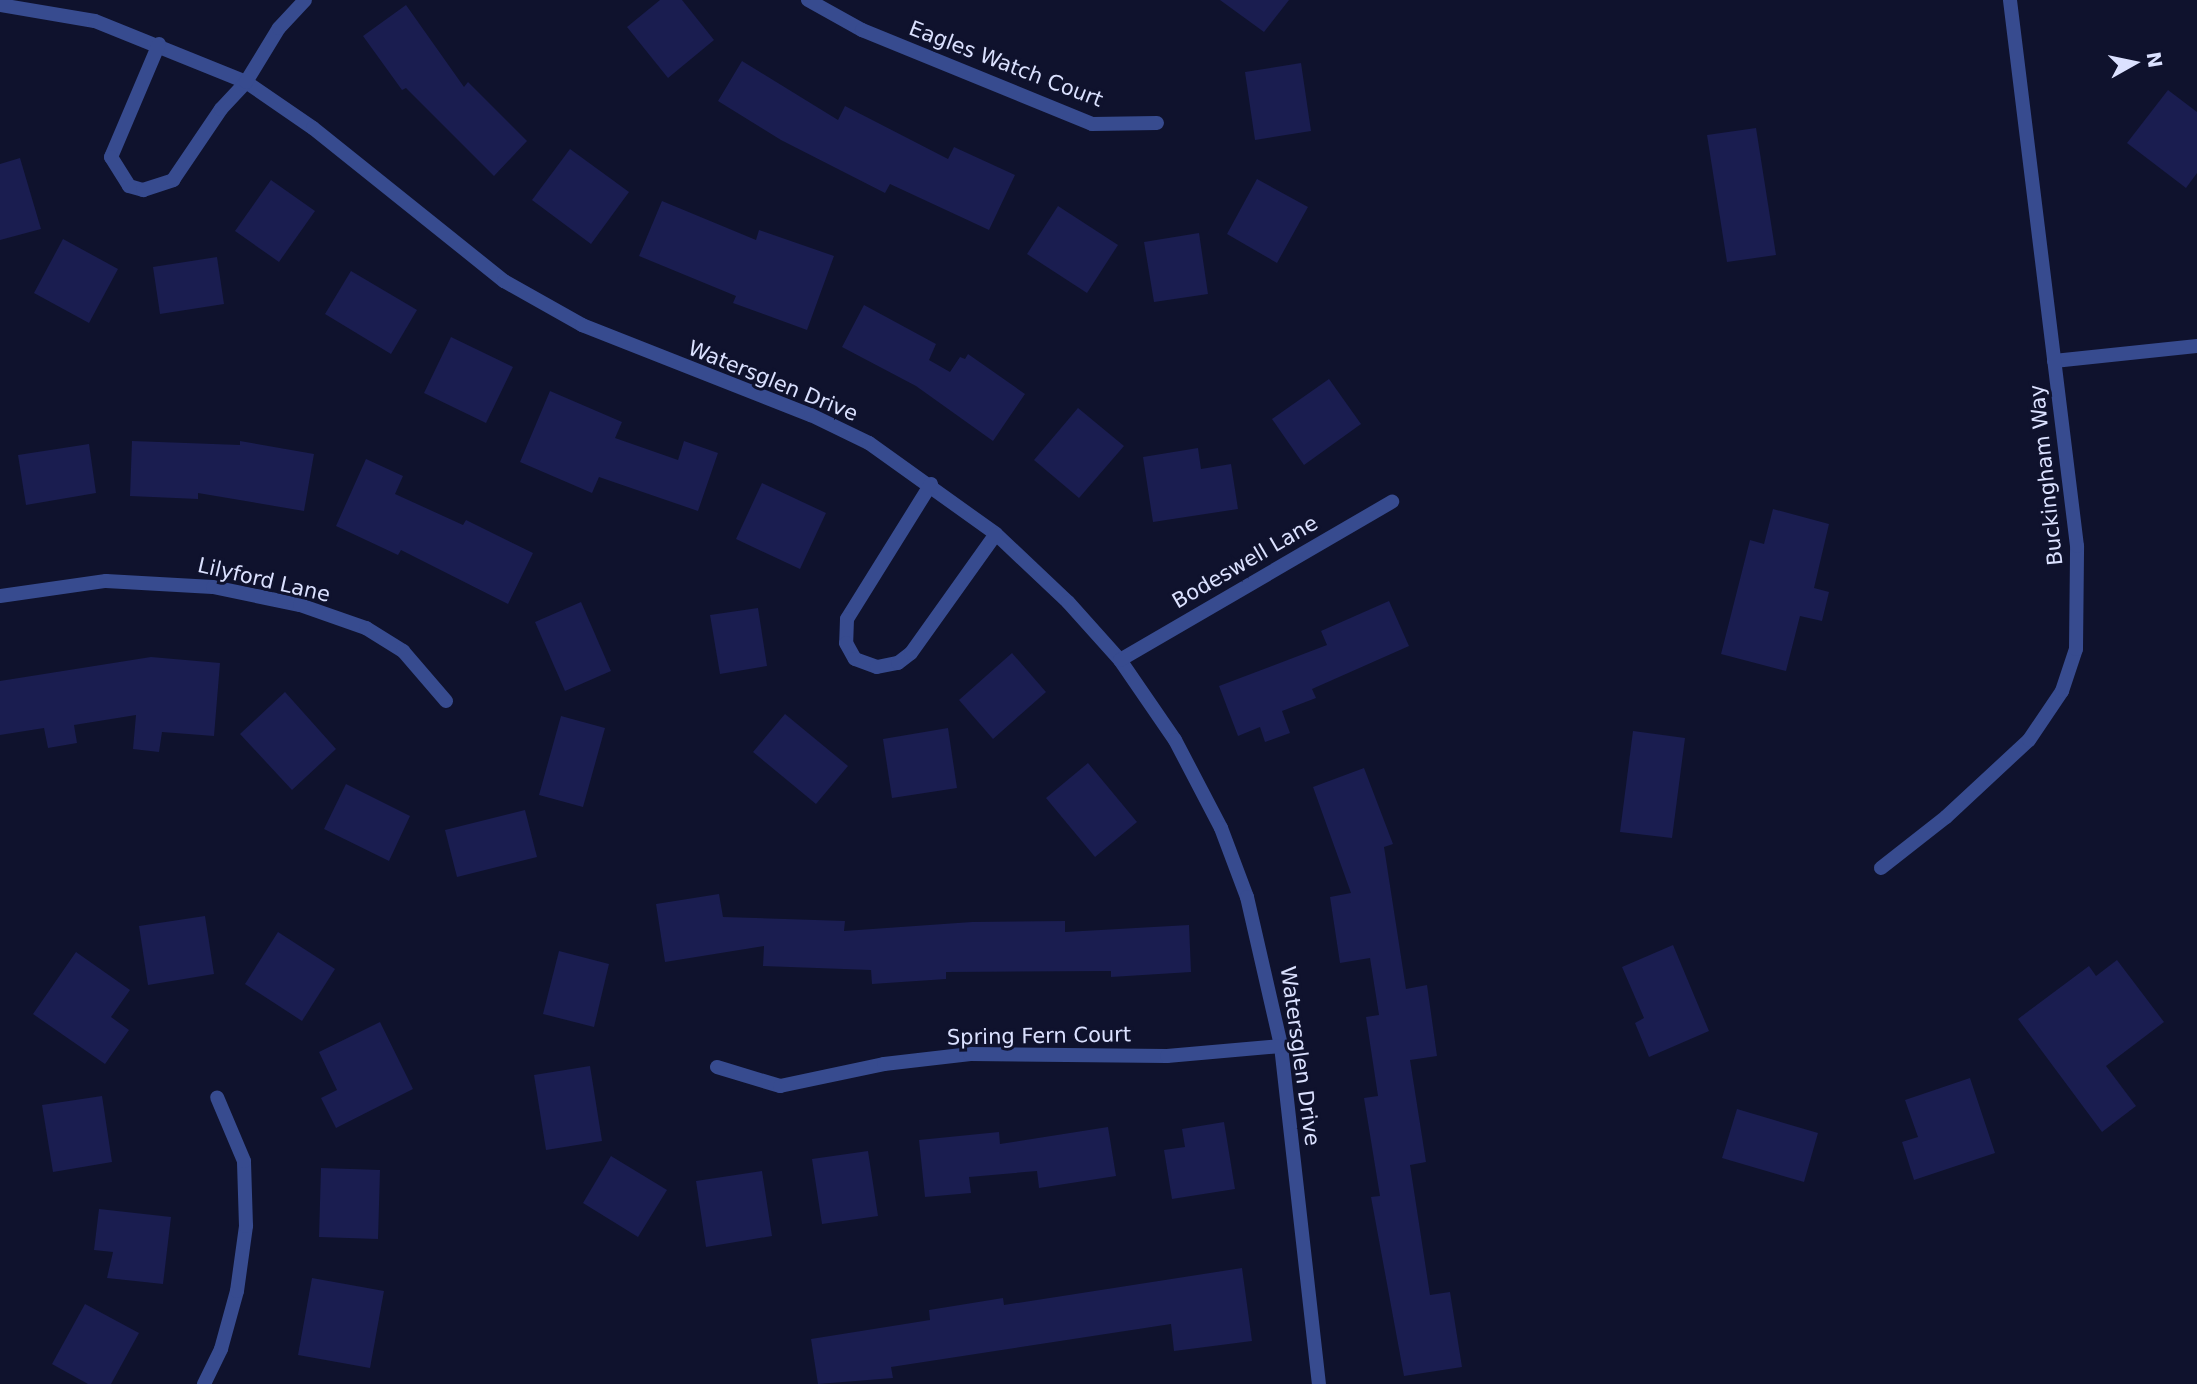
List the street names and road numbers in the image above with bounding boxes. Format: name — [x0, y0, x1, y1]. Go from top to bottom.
street label: Eagles Watch Court — [906, 15, 1106, 113]
street label: Watersglen Drive — [684, 335, 862, 427]
street label: Buckingham Way — [2024, 383, 2068, 567]
street label: Bodeswell Lane — [1168, 510, 1322, 614]
street label: Lilyford Lane — [195, 553, 333, 607]
street label: Watersglen Drive — [1275, 965, 1325, 1147]
street label: Spring Fern Court — [947, 1022, 1131, 1050]

